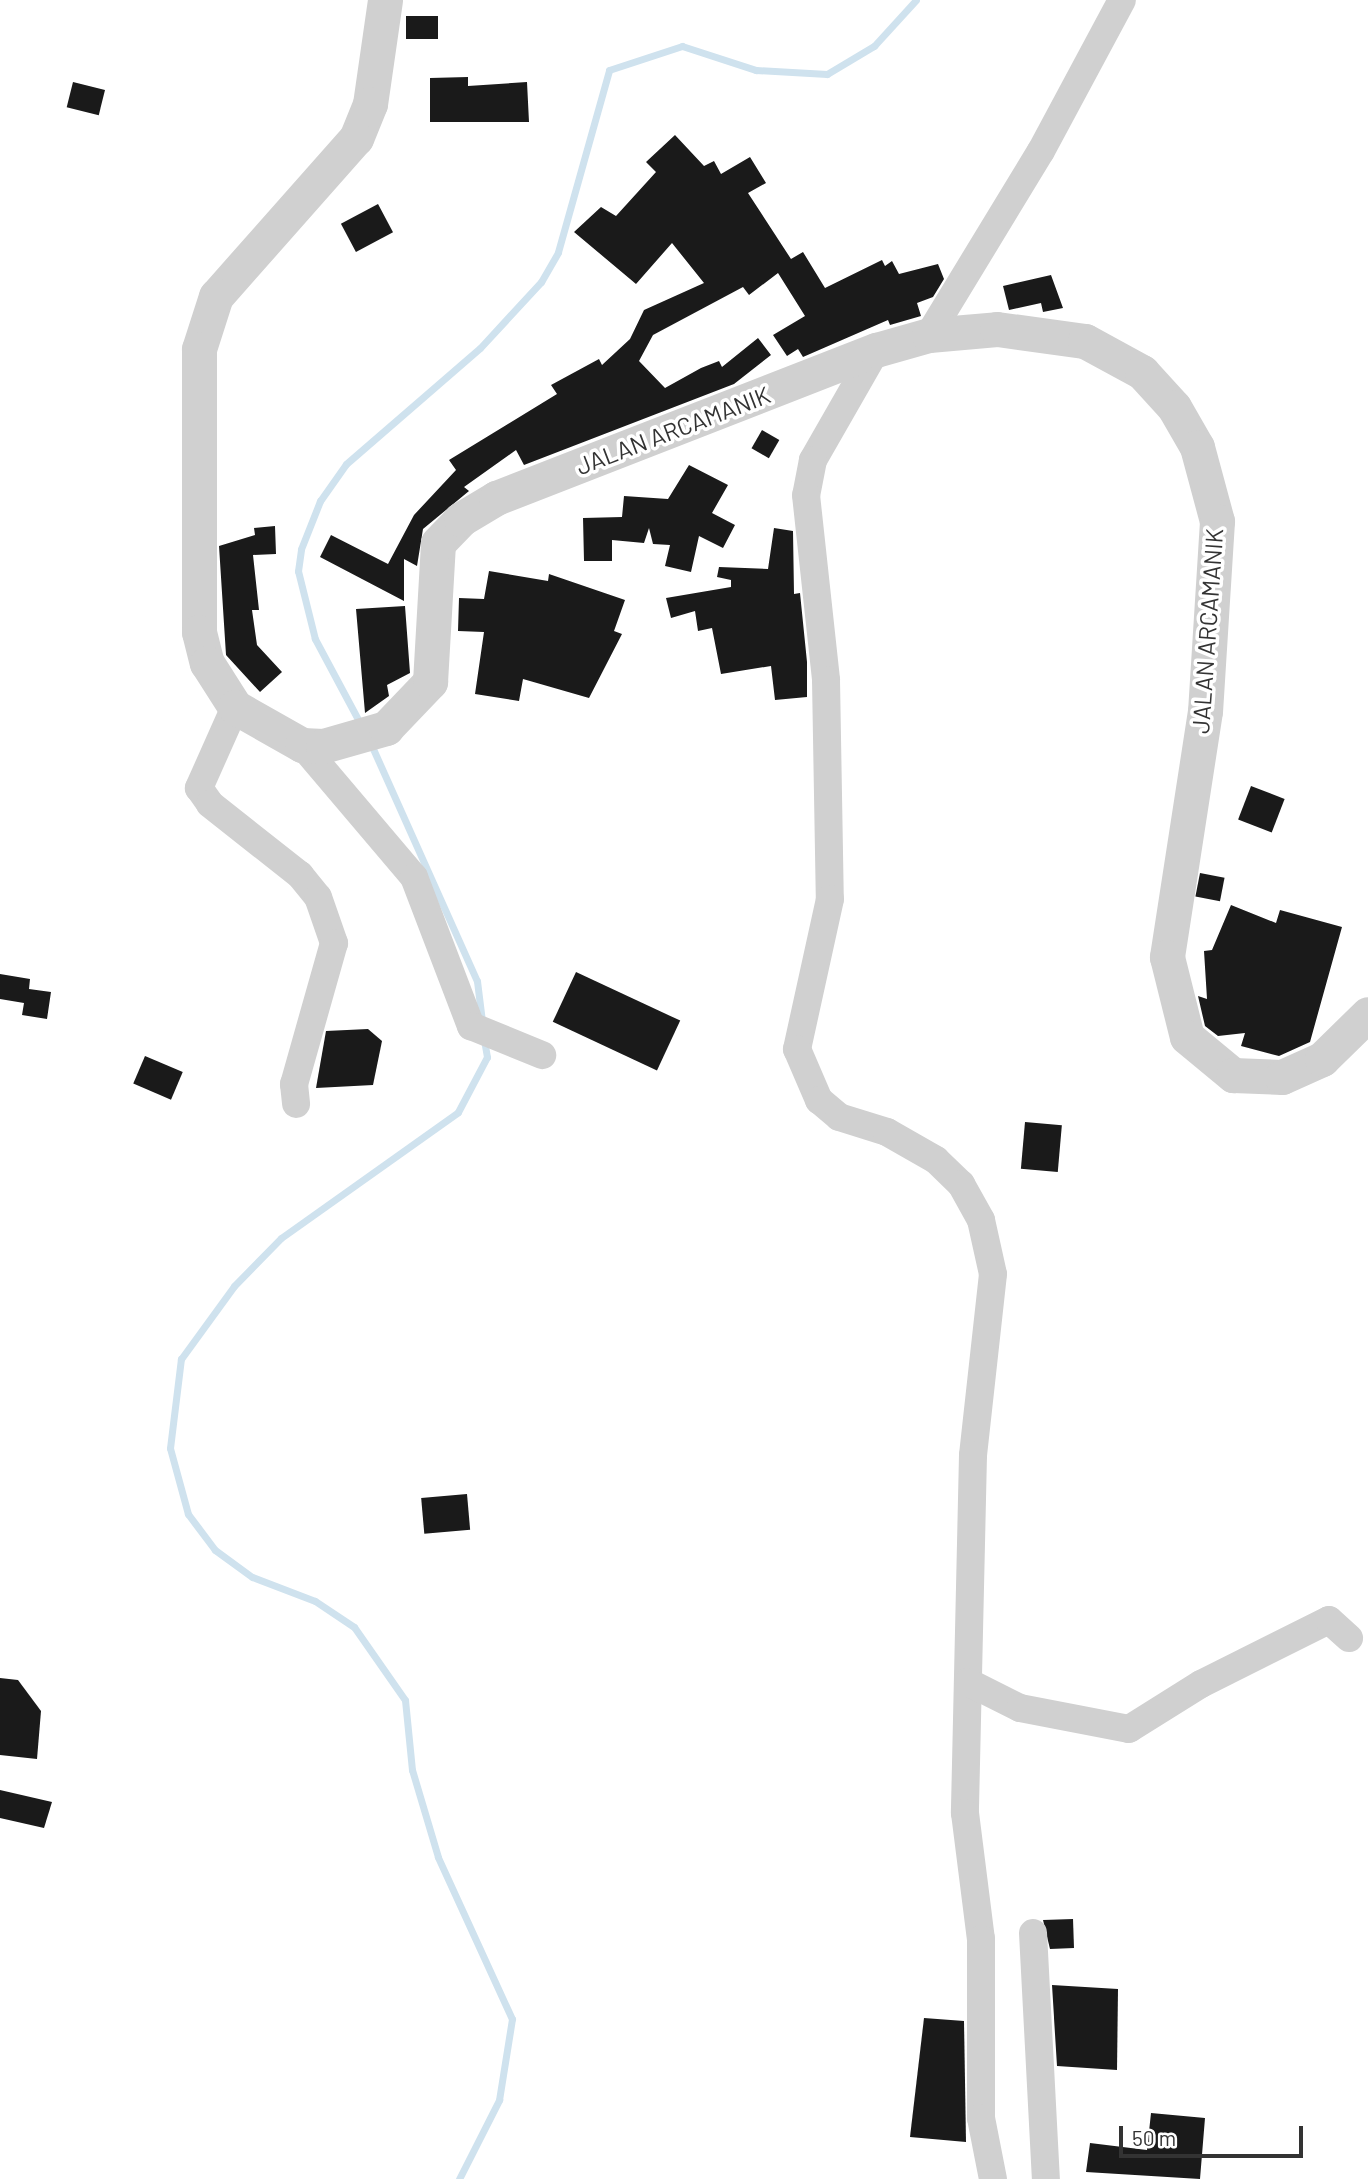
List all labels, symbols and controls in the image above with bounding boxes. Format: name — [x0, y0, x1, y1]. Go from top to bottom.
street label: JALAN ARCAMANIK — [572, 380, 774, 480]
street label: JALAN ARCAMANIK — [1185, 527, 1229, 735]
scale bar — [1123, 2112, 1307, 2156]
text: 50 m — [1132, 2125, 1176, 2150]

